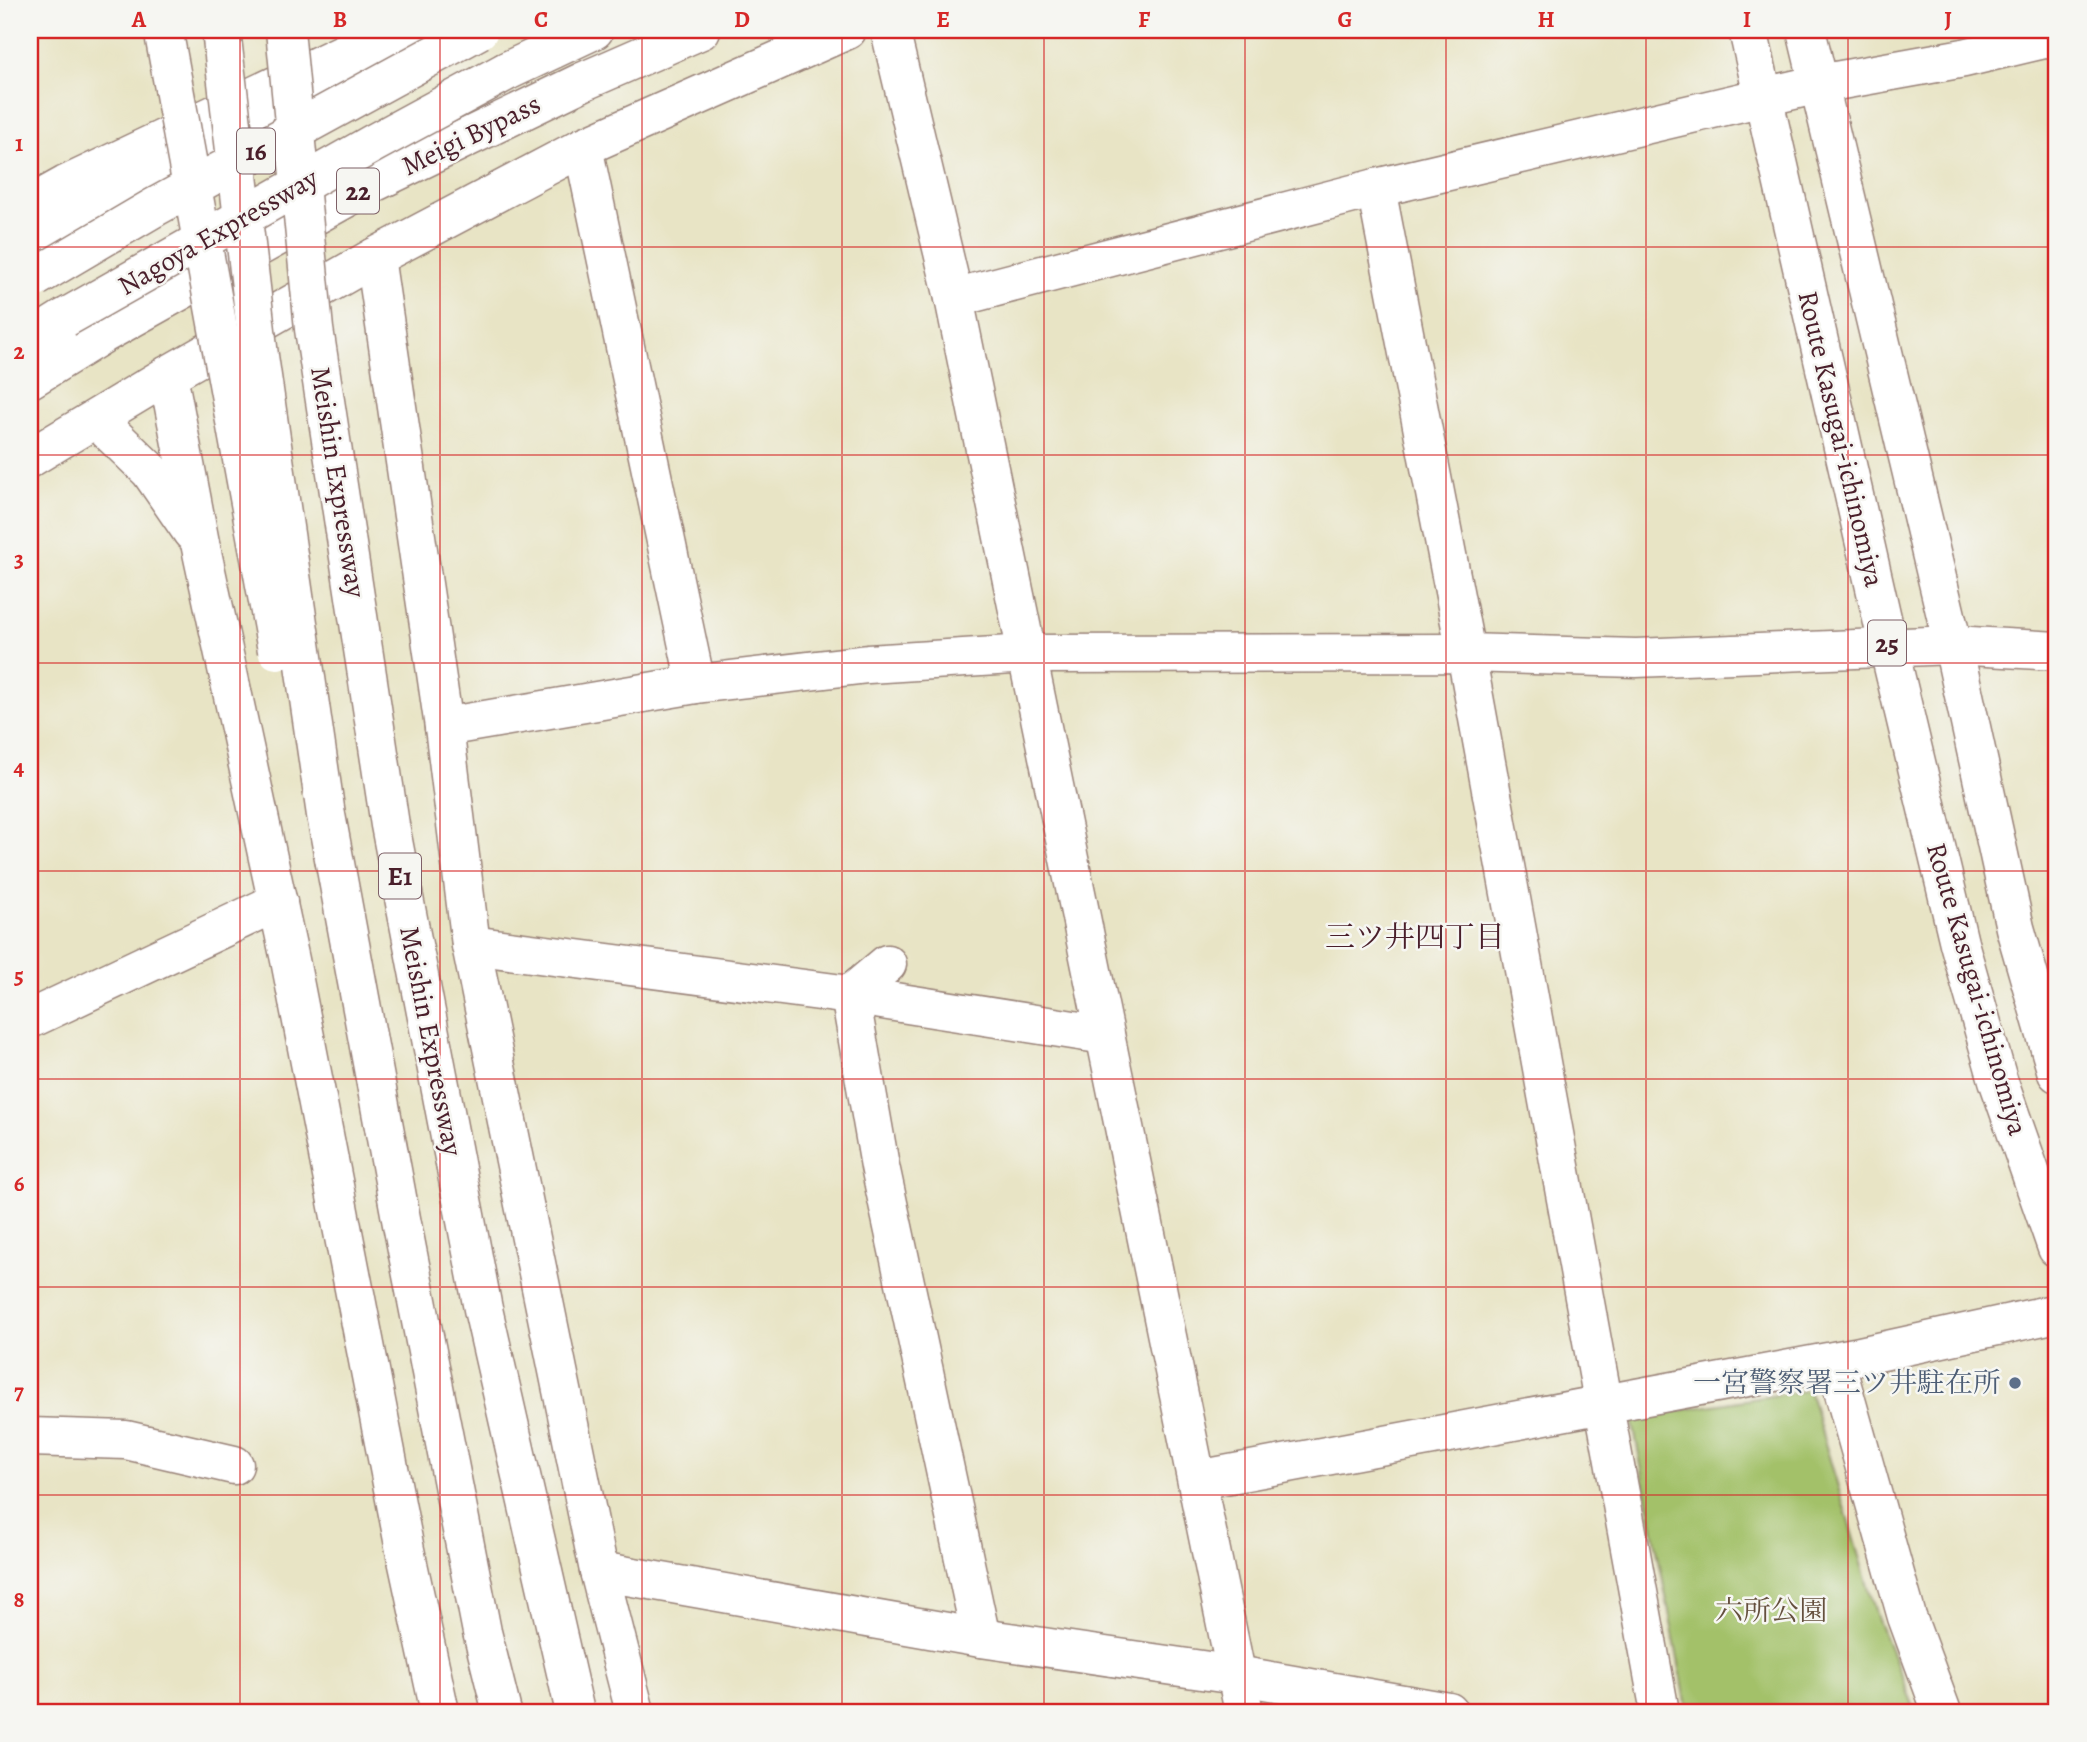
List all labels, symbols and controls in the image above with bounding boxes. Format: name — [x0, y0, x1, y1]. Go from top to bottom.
text: A — [131, 4, 147, 35]
text: B — [333, 4, 347, 35]
text: C — [534, 4, 548, 35]
text: D — [734, 4, 750, 35]
text: E — [936, 4, 950, 35]
text: F — [1138, 4, 1151, 35]
text: G — [1337, 4, 1353, 35]
text: H — [1537, 4, 1555, 35]
text: I — [1743, 4, 1751, 35]
text: J — [1944, 4, 1952, 35]
street label: Meigi Bypass — [395, 85, 547, 185]
text: 1 — [15, 128, 23, 159]
road number: 16 — [237, 128, 275, 174]
street label: Nagoya Expressway — [111, 159, 325, 305]
road number: 22 — [337, 168, 379, 214]
street label: Route Kasugai-ichinomiya — [1788, 287, 1894, 591]
text: 2 — [13, 336, 25, 367]
street label: Meishin Expressway — [301, 364, 375, 601]
text: 3 — [14, 544, 24, 575]
road number: 25 — [1868, 621, 1906, 666]
text: 4 — [14, 752, 25, 783]
street label: Route Kasugai-ichinomiya — [1917, 838, 2037, 1140]
road number: E1 — [379, 854, 421, 898]
district label: 三ツ井四丁目 — [1325, 917, 1505, 957]
street label: Meishin Expressway — [390, 923, 472, 1159]
text: 5 — [14, 960, 24, 991]
text: 6 — [14, 1168, 25, 1199]
place label: 一宮警察署三ツ井駐在所 — [1693, 1364, 2001, 1402]
marker: 一宮警察署三ツ井駐在所 — [2007, 1375, 2023, 1391]
text: 7 — [14, 1376, 24, 1407]
text: 8 — [13, 1584, 25, 1615]
park label: 六所公園 — [1715, 1592, 1827, 1630]

